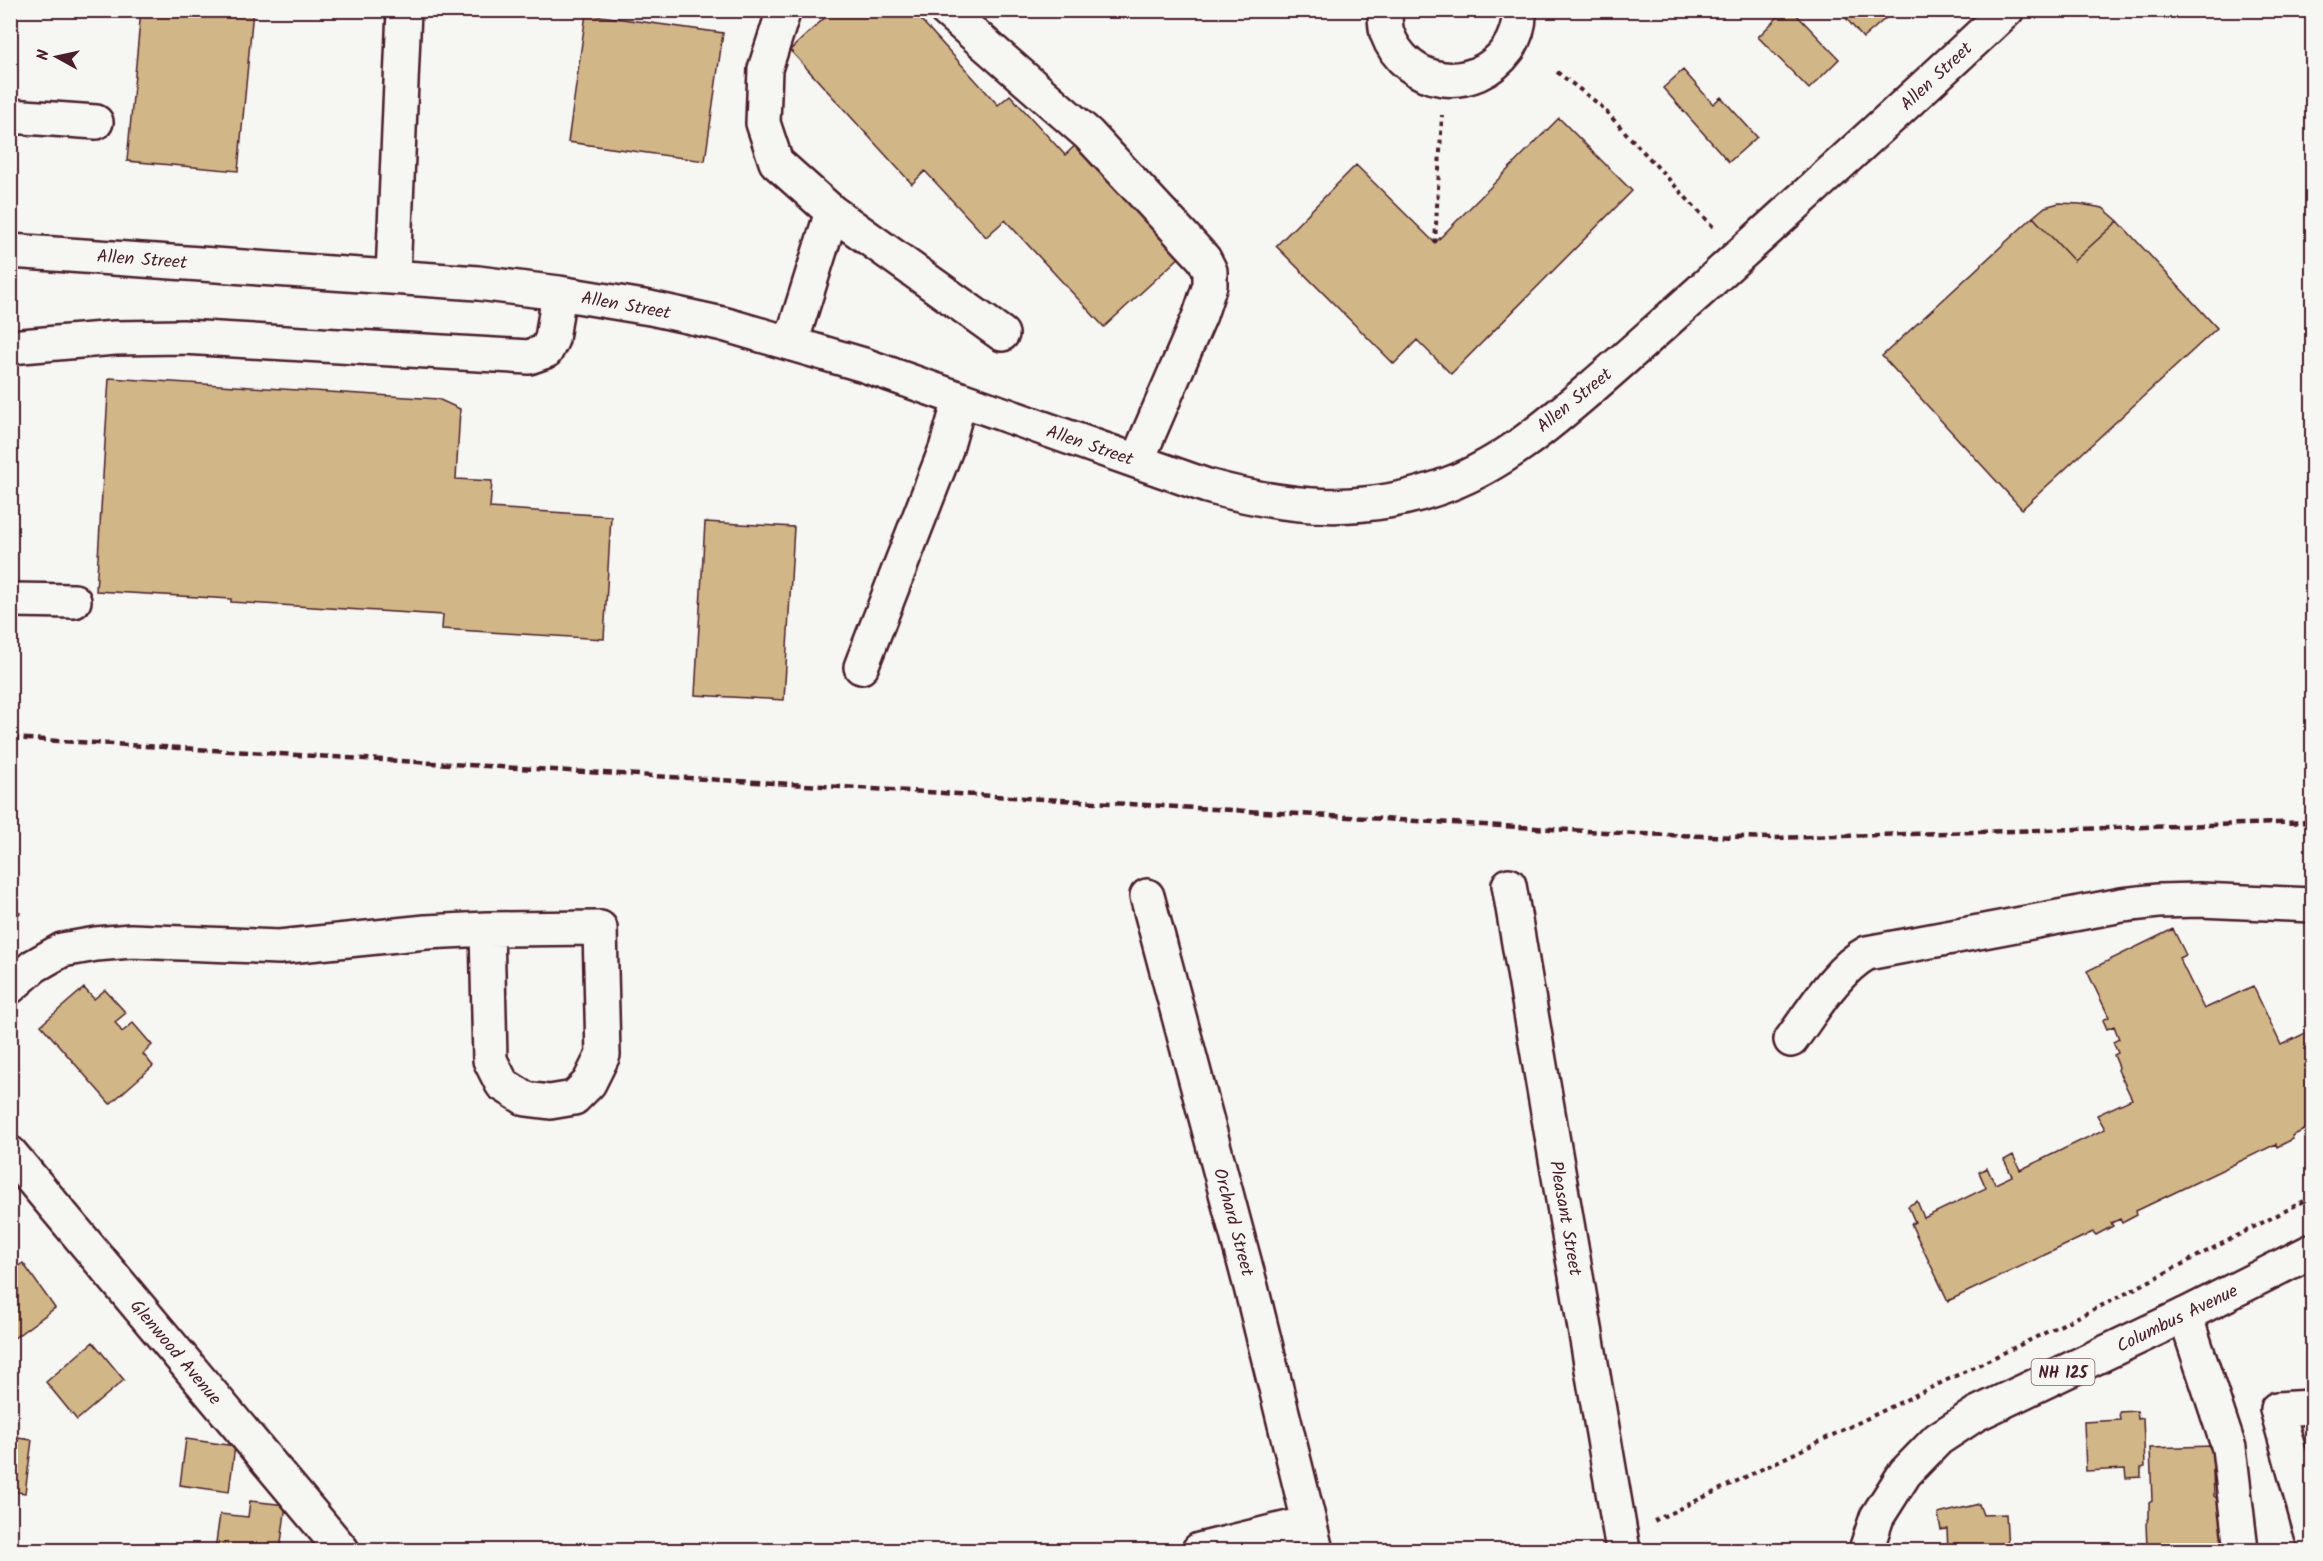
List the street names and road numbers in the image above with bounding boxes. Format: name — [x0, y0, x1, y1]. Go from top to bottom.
street label: Allen Street — [1894, 35, 1981, 119]
street label: Allen Street — [96, 243, 189, 278]
street label: Allen Street — [579, 284, 674, 329]
street label: Allen Street — [1531, 361, 1620, 441]
street label: Allen Street — [1042, 418, 1138, 475]
street label: Pleasant Street — [1540, 1158, 1589, 1279]
street label: Orchard Street — [1204, 1165, 1261, 1281]
street label: Columbus Avenue — [2112, 1277, 2243, 1361]
street label: Glenwood Avenue — [122, 1294, 228, 1412]
road number: NH 125 — [2032, 1359, 2094, 1385]

